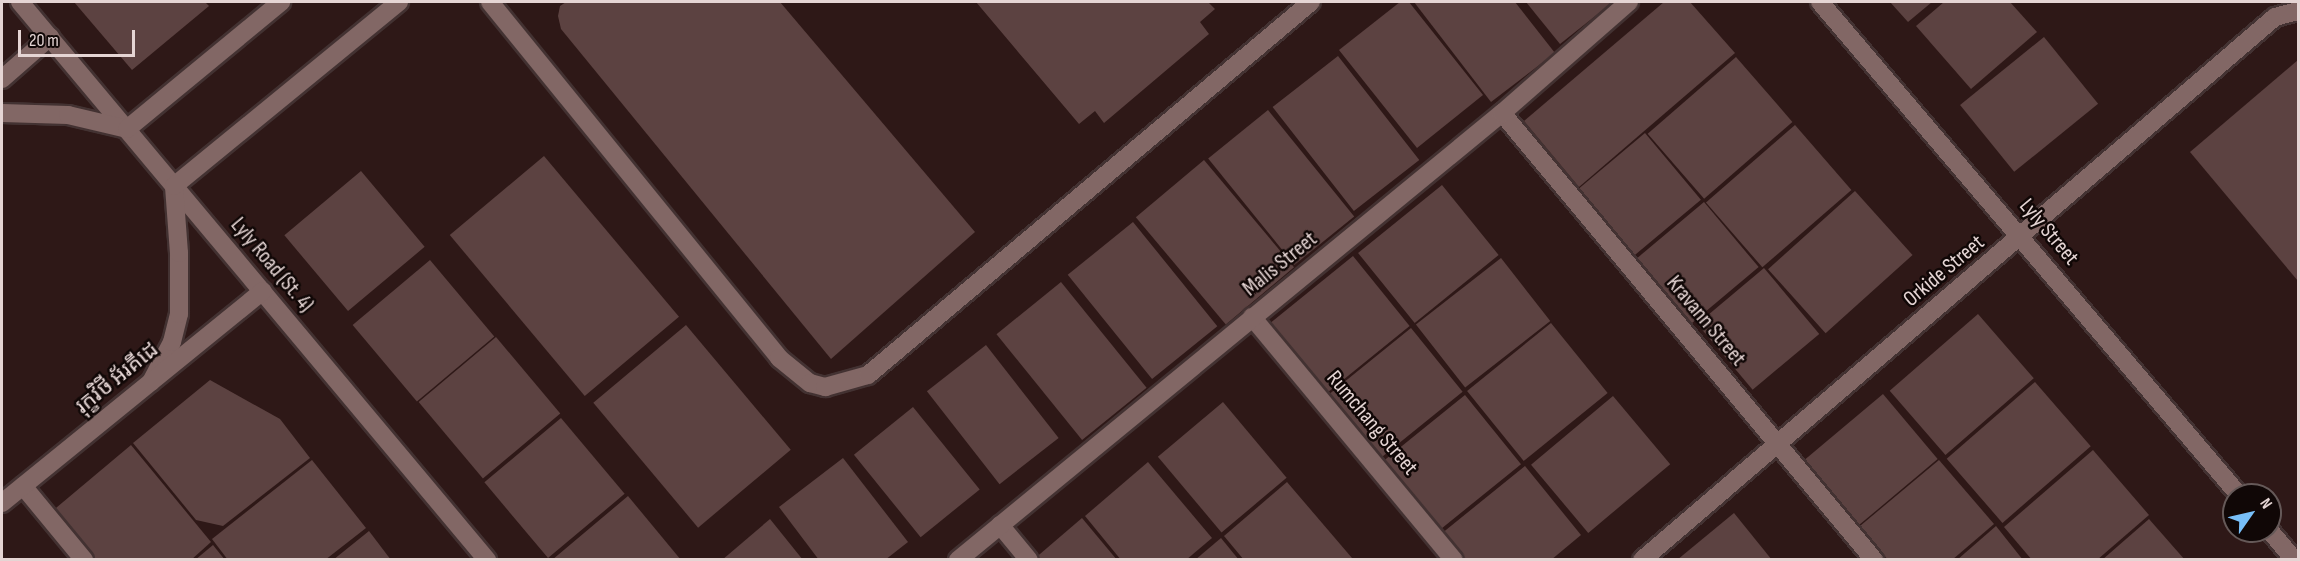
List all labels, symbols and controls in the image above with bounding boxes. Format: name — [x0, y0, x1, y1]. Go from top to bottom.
scale bar — [21, 18, 138, 56]
text: 20 m — [29, 30, 59, 51]
street label: Lyly Street — [2014, 193, 2084, 271]
street label: Lyly Road (St. 4) — [225, 212, 319, 318]
street label: Malis Street — [1237, 226, 1323, 302]
street label: Orkide Street — [1898, 230, 1990, 312]
street label: Kravann Street — [1661, 271, 1751, 371]
street label: រុក្ខវិថី អ័រគីដេ — [70, 336, 164, 420]
street label: Rumchang Street — [1321, 365, 1423, 481]
north arrow — [2222, 483, 2282, 543]
text: N — [2255, 495, 2276, 513]

